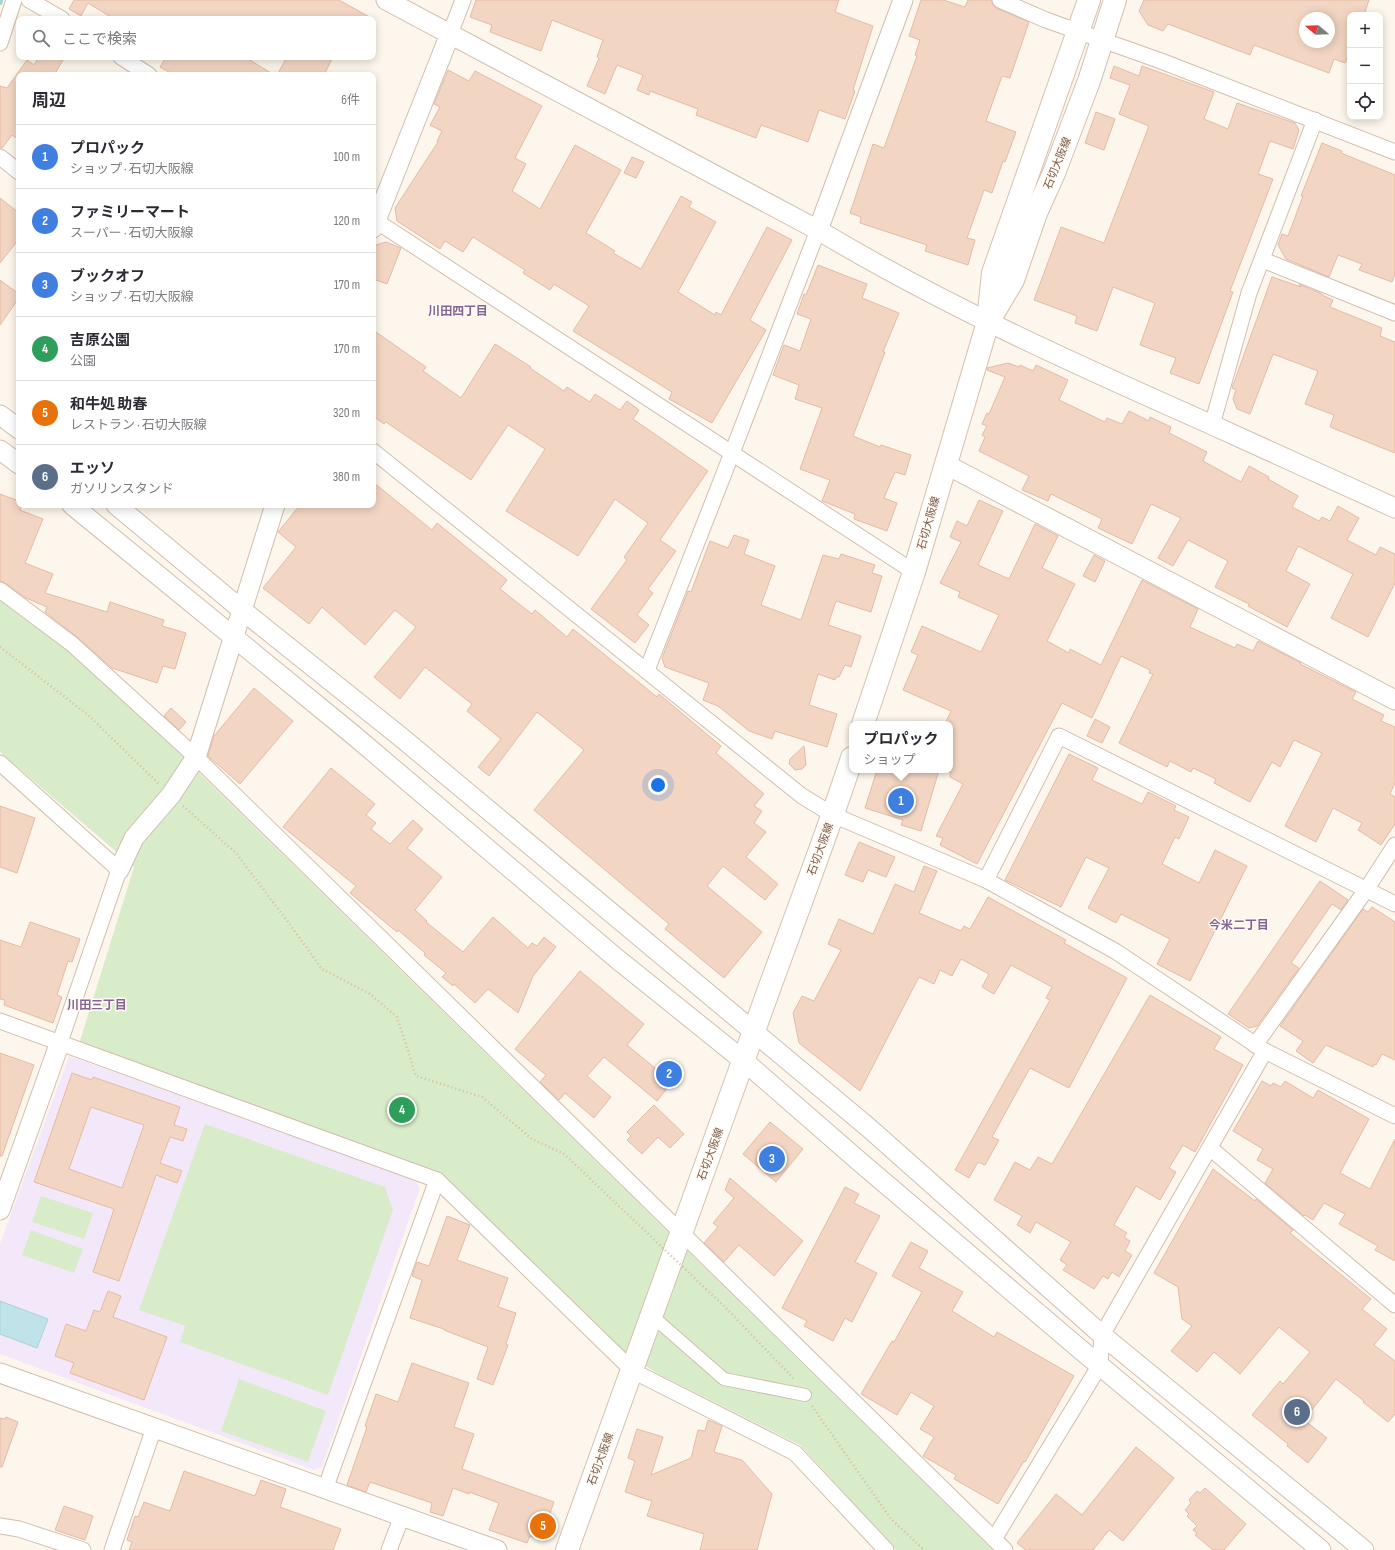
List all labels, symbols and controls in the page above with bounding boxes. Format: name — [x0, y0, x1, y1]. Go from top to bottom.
north arrow — [1299, 12, 1335, 48]
map controls — [1347, 12, 1383, 120]
button: + — [1347, 12, 1383, 48]
search box — [16, 16, 376, 60]
icon: search — [30, 27, 52, 49]
text: ここで検索 — [62, 30, 137, 49]
button: − — [1347, 48, 1383, 84]
button: locate — [1347, 84, 1383, 120]
text: 周辺 — [32, 91, 66, 111]
text: 6件 — [341, 92, 360, 108]
street label: 石切大阪線 — [1041, 135, 1074, 191]
text: プロパック — [70, 139, 145, 158]
text: 1 — [42, 149, 48, 165]
text: 100 m — [333, 149, 360, 165]
text: ショップ · 石切大阪線 — [70, 161, 194, 177]
text: ファミリーマート — [70, 203, 190, 222]
text: 2 — [42, 213, 48, 229]
text: 120 m — [334, 213, 360, 229]
text: スーパー · 石切大阪線 — [70, 225, 194, 241]
text: ブックオフ — [70, 267, 145, 286]
text: 3 — [42, 277, 48, 293]
text: 170 m — [334, 277, 360, 293]
text: ショップ · 石切大阪線 — [70, 289, 194, 305]
district label: 川田四丁目 — [428, 304, 488, 319]
text: 吉原公園 — [70, 331, 130, 350]
text: 4 — [42, 341, 48, 357]
text: 170 m — [334, 341, 360, 357]
text: 公園 — [70, 353, 96, 369]
text: 和牛処 助春 — [70, 395, 147, 414]
text: 5 — [42, 405, 48, 421]
text: 320 m — [333, 405, 360, 421]
text: レストラン · 石切大阪線 — [70, 417, 207, 433]
text: エッソ — [70, 459, 115, 478]
text: 6 — [42, 469, 48, 485]
text: 380 m — [333, 469, 360, 485]
text: ガソリンスタンド — [70, 481, 174, 497]
street label: 石切大阪線 — [915, 495, 942, 551]
popup — [849, 721, 953, 773]
text: プロパック — [863, 730, 939, 749]
text: ショップ — [863, 752, 916, 768]
your location — [648, 775, 668, 795]
pin: 1 — [888, 786, 914, 816]
street label: 石切大阪線 — [805, 821, 836, 877]
district label: 今米二丁目 — [1209, 918, 1269, 933]
district label: 川田三丁目 — [67, 998, 127, 1013]
pin: 2 — [656, 1059, 682, 1089]
pin: 4 — [389, 1095, 415, 1125]
street label: 石切大阪線 — [695, 1126, 726, 1182]
pin: 3 — [759, 1144, 785, 1174]
pin: 6 — [1284, 1397, 1310, 1427]
street label: 石切大阪線 — [585, 1431, 616, 1487]
pin: 5 — [530, 1511, 556, 1541]

